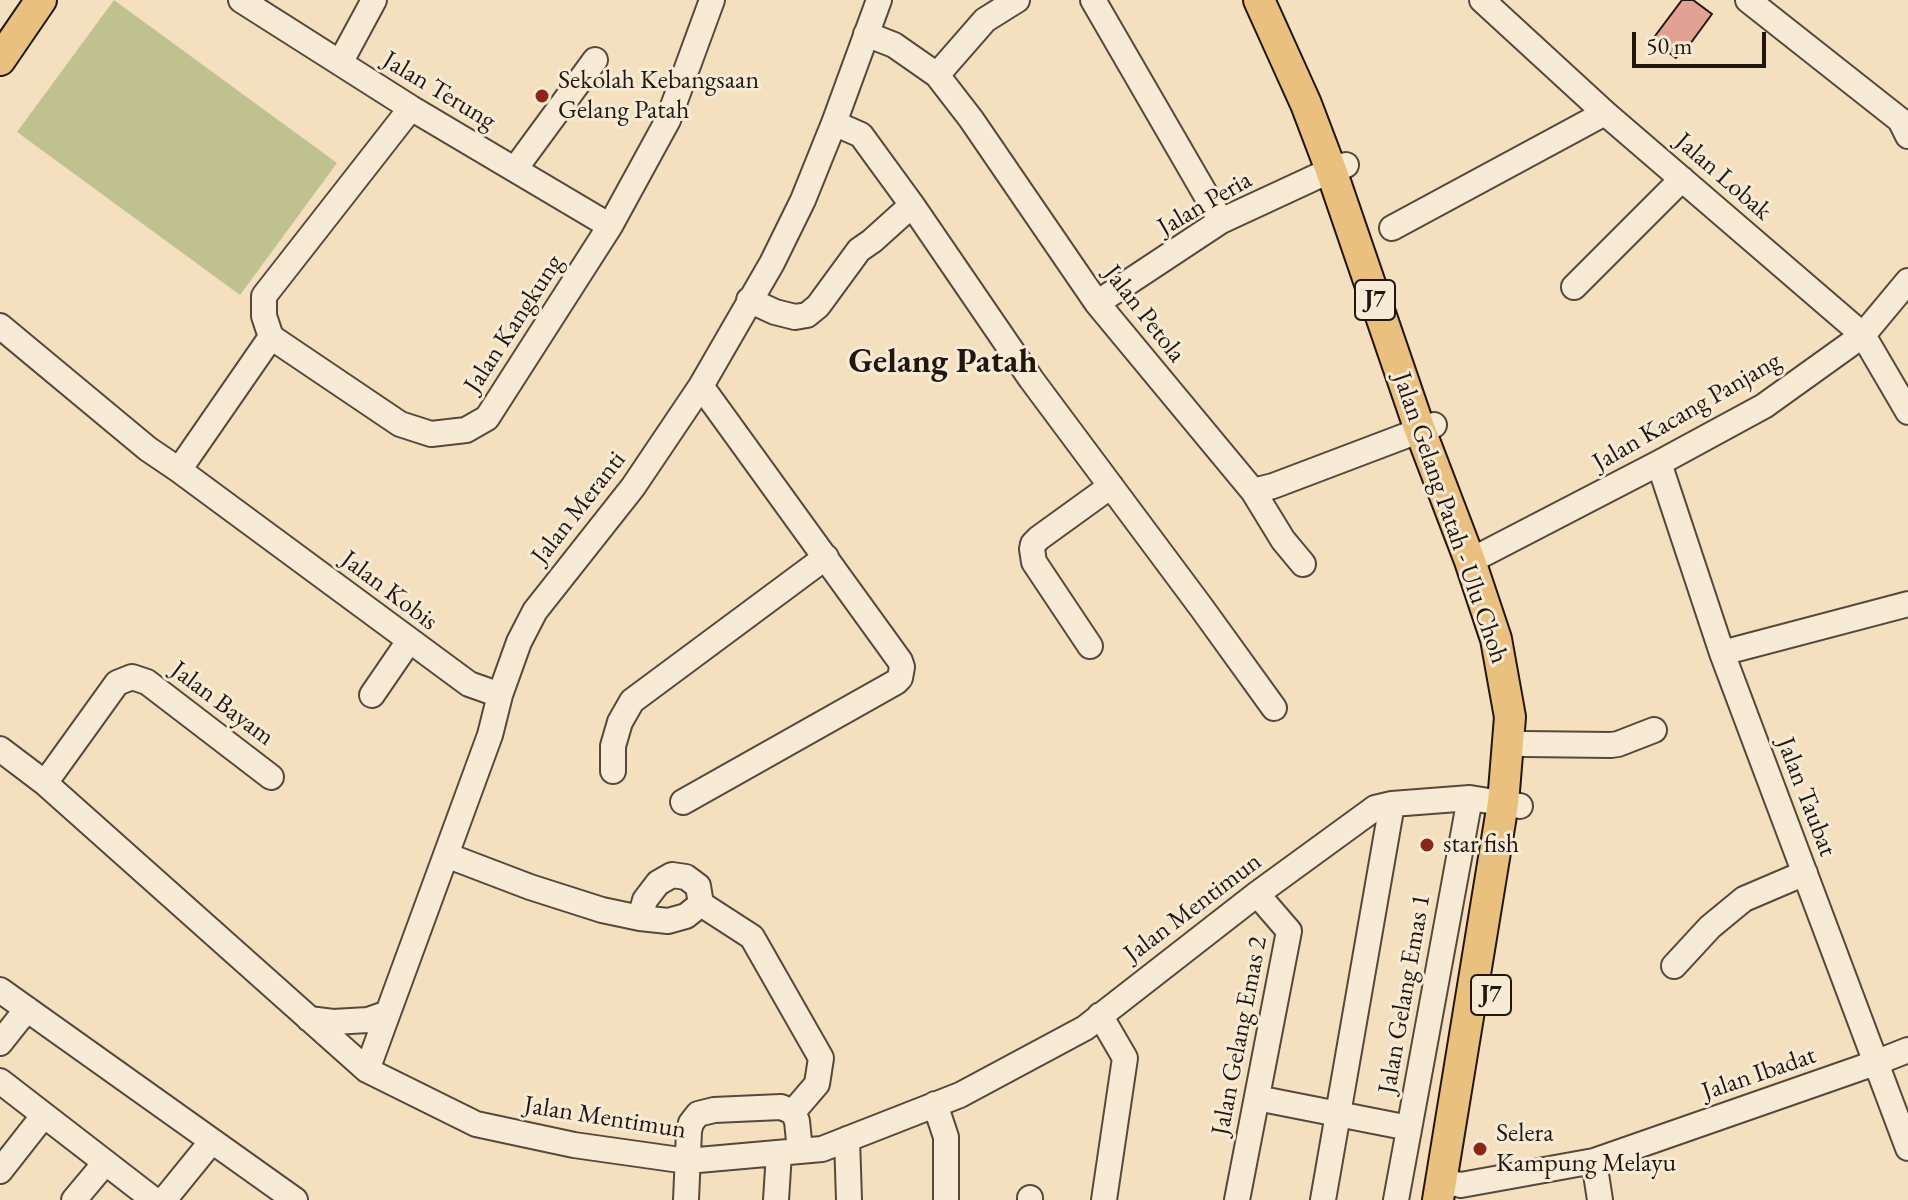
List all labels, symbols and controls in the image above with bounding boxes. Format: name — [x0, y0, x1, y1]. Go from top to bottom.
scale bar — [1636, 16, 1770, 66]
text: 50 m — [1646, 30, 1693, 61]
street label: Jalan Terung — [377, 45, 501, 137]
place label: Sekolah Kebangsaan Gelang Patah — [558, 65, 759, 126]
marker: Sekolah Kebangsaan Gelang Patah — [533, 87, 551, 105]
street label: Jalan Lobak — [1668, 126, 1778, 228]
street label: Jalan Peria — [1152, 165, 1258, 243]
street label: Jalan Kangkung — [458, 249, 570, 399]
street label: Jalan Petola — [1096, 259, 1192, 369]
road number: J7 — [1355, 280, 1395, 320]
district label: Gelang Patah — [849, 343, 1037, 383]
street label: Jalan Kacang Panjang — [1587, 345, 1787, 479]
street label: Jalan Gelang Patah - Ulu Choh — [1385, 368, 1515, 668]
street label: Jalan Meranti — [525, 445, 633, 571]
street label: Jalan Kobis — [334, 544, 444, 638]
street label: Jalan Bayam — [164, 655, 280, 753]
street label: Jalan Taubat — [1769, 733, 1843, 861]
place label: star fish — [1443, 829, 1519, 861]
marker: star fish — [1418, 836, 1436, 854]
street label: Jalan Mentimun — [1118, 846, 1268, 970]
street label: Jalan Gelang Emas 1 — [1372, 892, 1438, 1096]
street label: Jalan Gelang Emas 2 — [1205, 934, 1275, 1138]
road number: J7 — [1471, 975, 1511, 1015]
street label: Jalan Ibadat — [1698, 1040, 1820, 1108]
street label: Jalan Mentimun — [522, 1090, 688, 1146]
place label: Selera Kampung Melayu — [1496, 1118, 1676, 1180]
marker: Selera Kampung Melayu — [1471, 1140, 1489, 1158]

